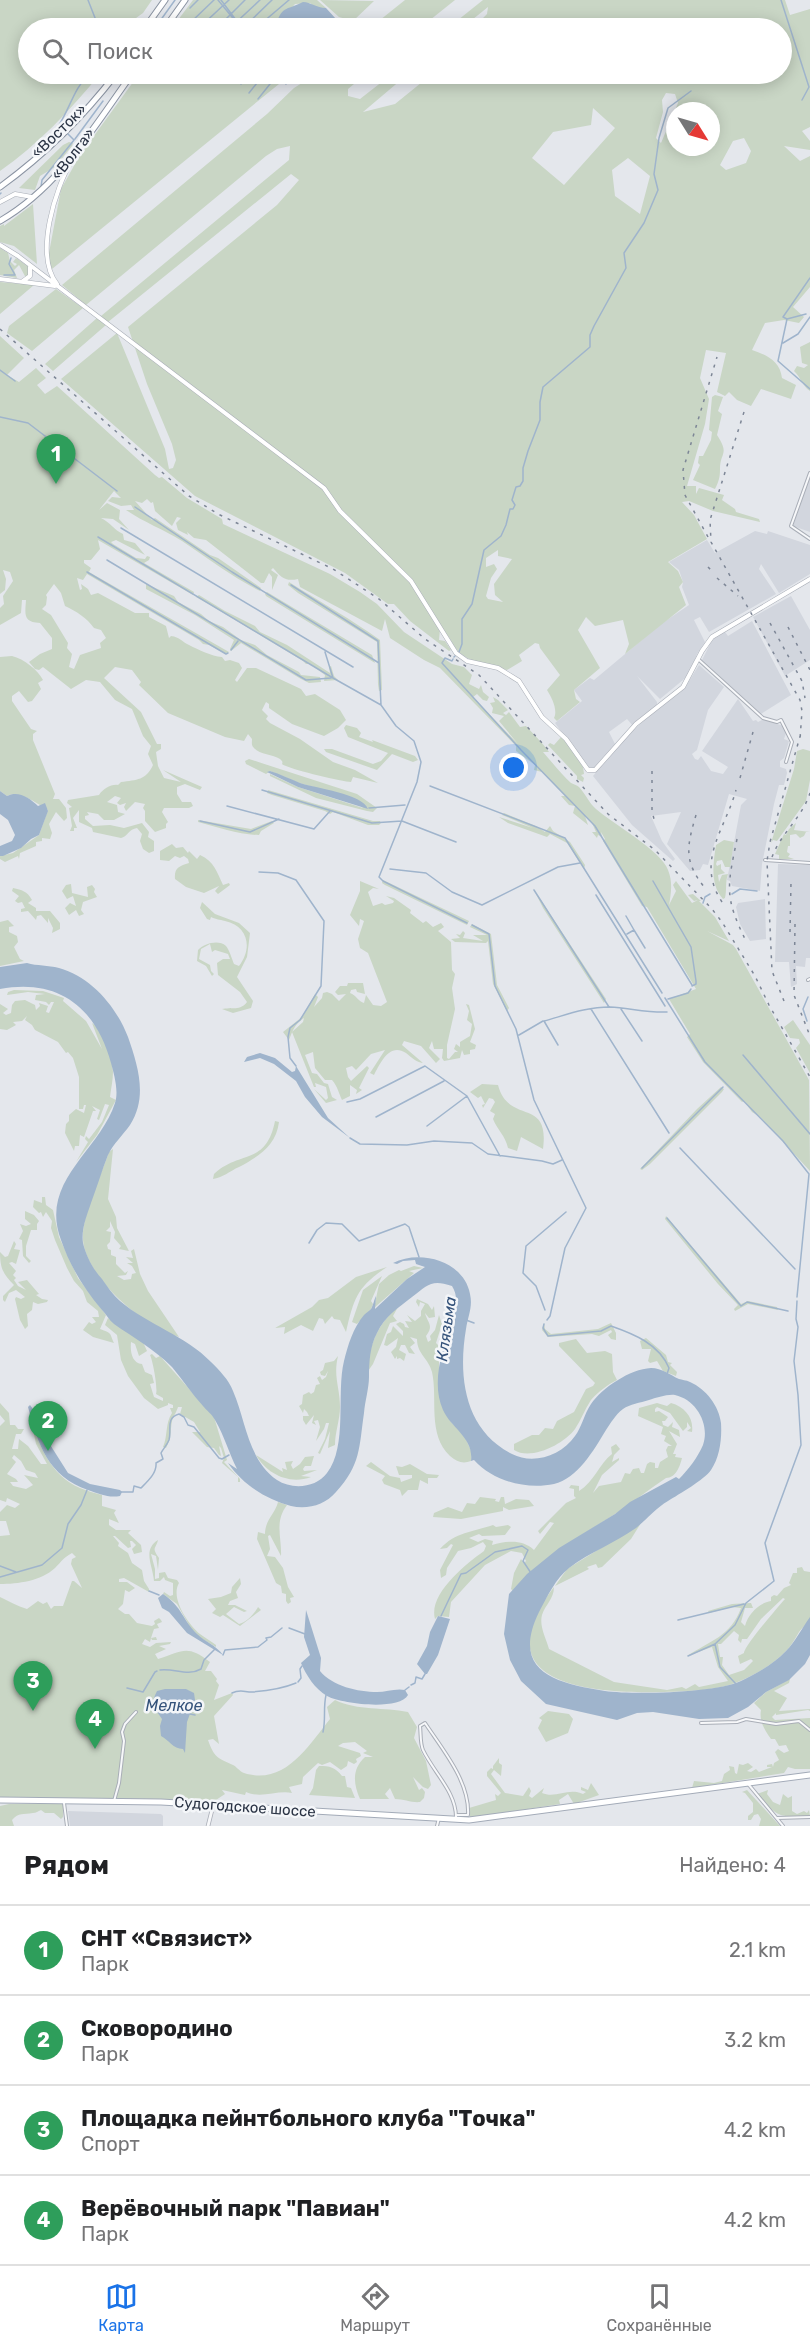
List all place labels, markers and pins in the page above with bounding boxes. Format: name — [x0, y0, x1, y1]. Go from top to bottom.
pin: 1 — [36, 434, 76, 484]
pin: 2 — [28, 1402, 68, 1451]
pin: 3 — [14, 1662, 52, 1711]
pin: 4 — [76, 1700, 115, 1749]

